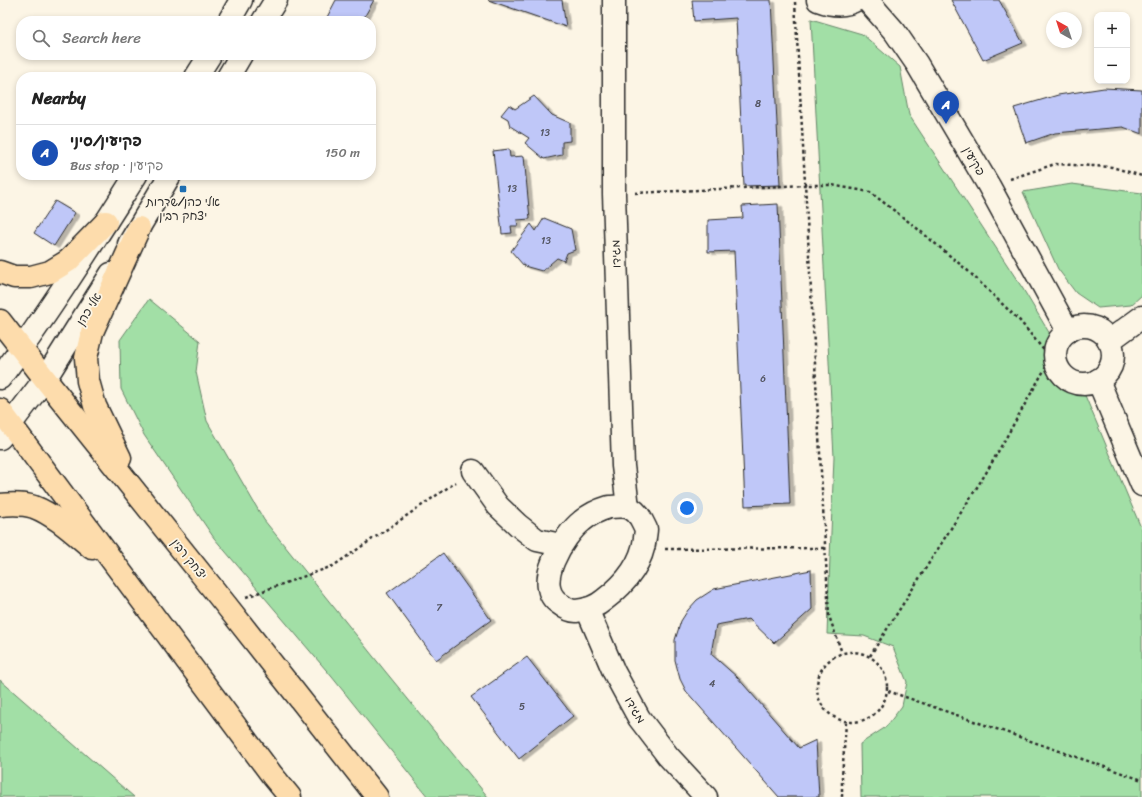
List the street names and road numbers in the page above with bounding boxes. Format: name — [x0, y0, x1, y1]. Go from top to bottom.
street label: פקיעין — [957, 142, 991, 180]
street label: מגידו — [605, 239, 627, 269]
street label: אלי כהן — [70, 288, 108, 330]
street label: יצחק רבין — [165, 533, 213, 585]
street label: מגידו — [618, 692, 652, 728]

